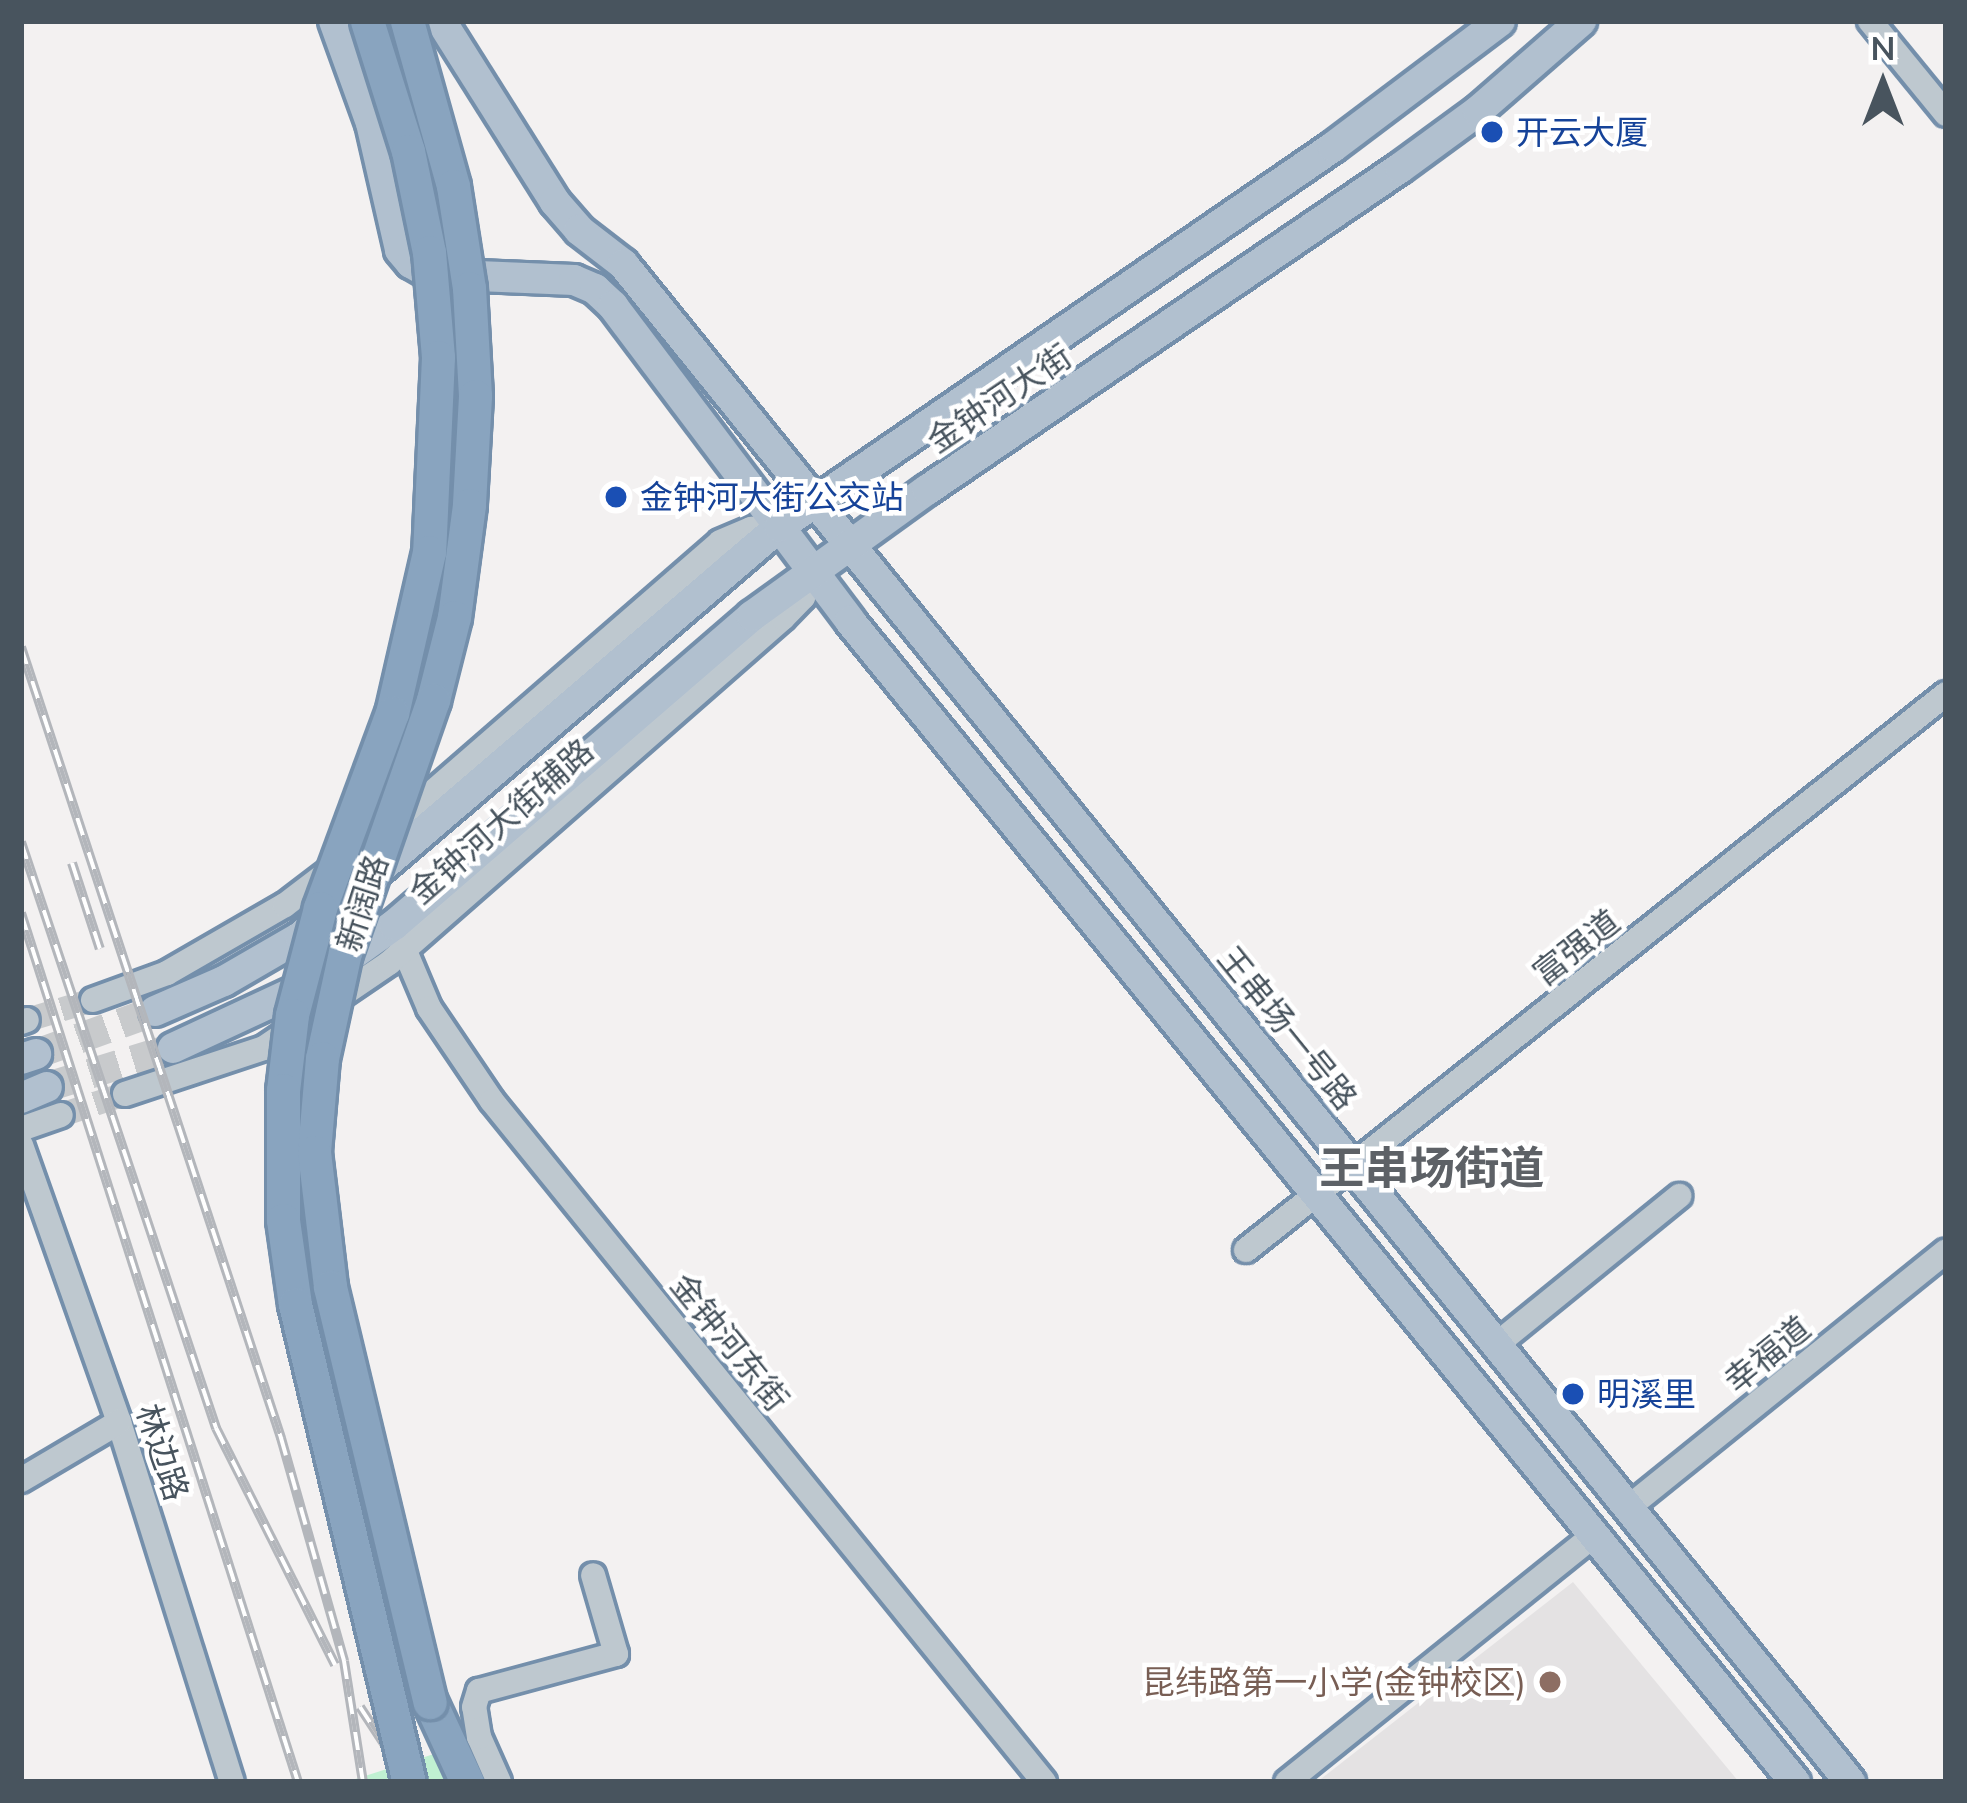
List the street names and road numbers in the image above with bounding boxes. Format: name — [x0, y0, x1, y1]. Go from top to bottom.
street label: 金钟河大街 — [920, 335, 1078, 461]
street label: 金钟河大街辅路 — [401, 730, 601, 912]
street label: 新阔路 — [328, 850, 396, 956]
street label: 富强道 — [1525, 901, 1627, 993]
street label: 王串场一号路 — [1210, 939, 1366, 1117]
street label: 金钟河东街 — [663, 1265, 797, 1419]
street label: 幸福道 — [1716, 1307, 1818, 1401]
street label: 林边路 — [129, 1399, 197, 1505]

